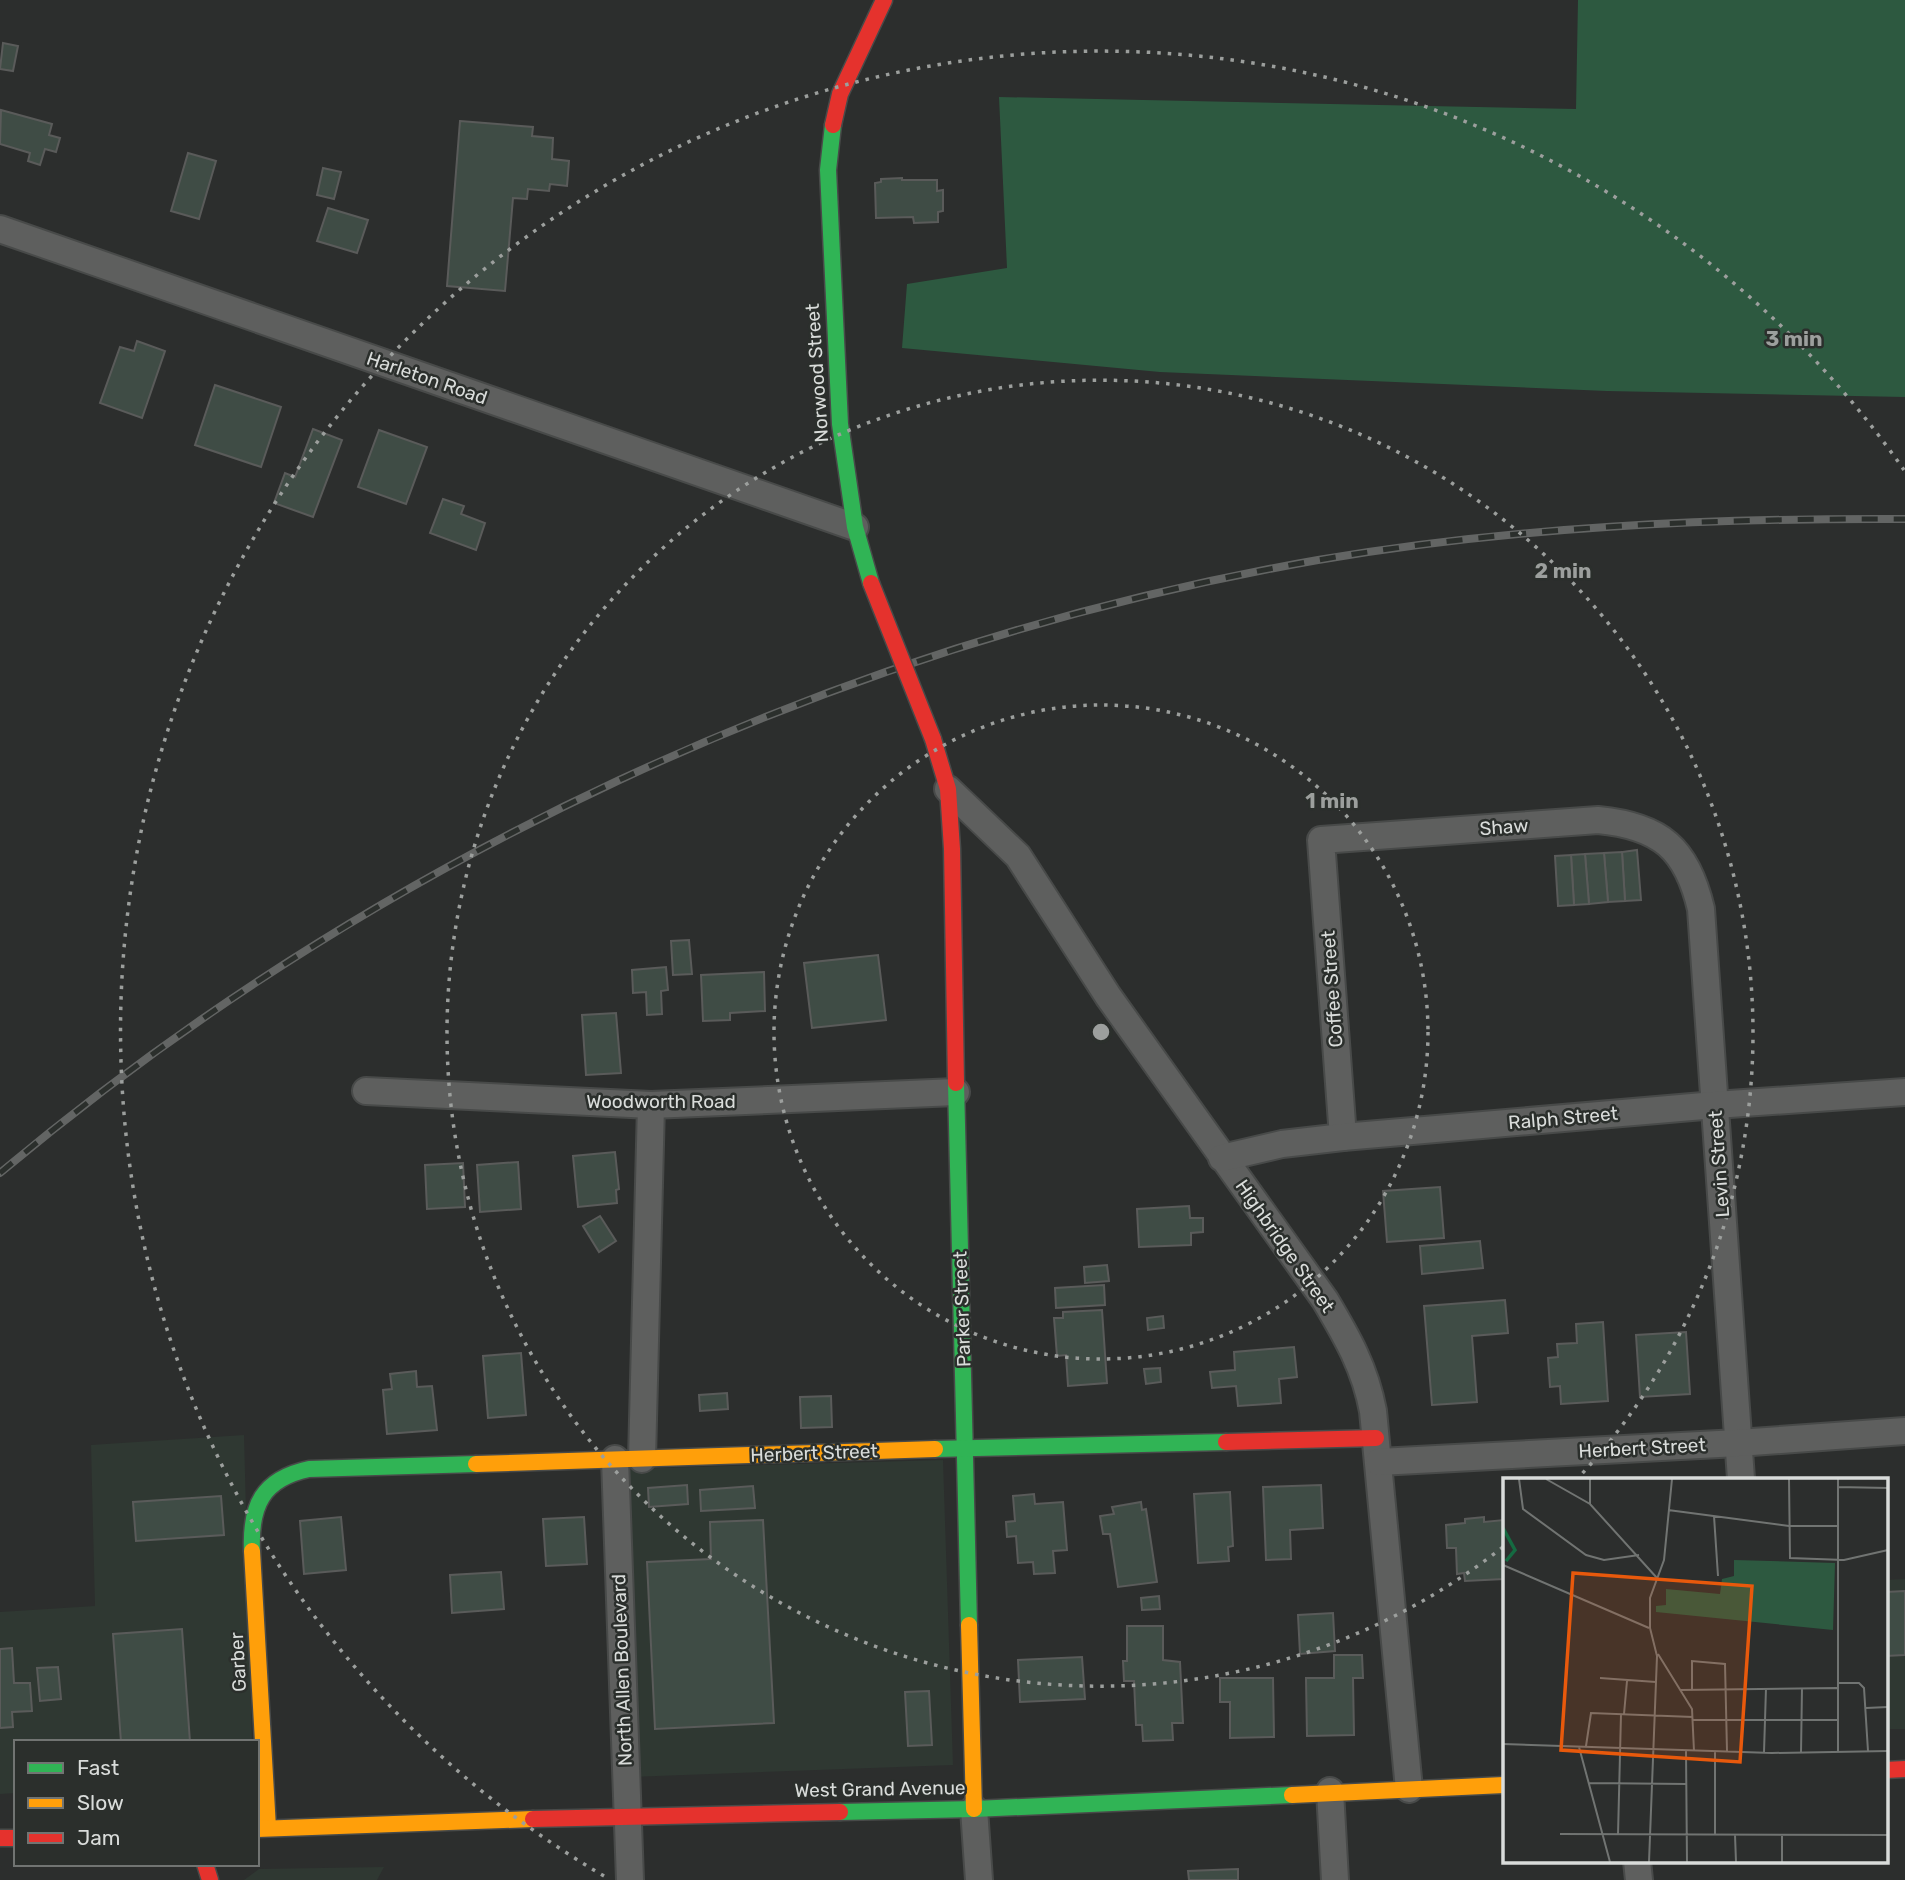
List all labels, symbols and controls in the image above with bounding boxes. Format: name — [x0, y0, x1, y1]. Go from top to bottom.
street label: Norwood Street — [801, 302, 833, 443]
text: 3 min — [1765, 326, 1823, 351]
street label: Harleton Road — [364, 347, 490, 409]
text: 2 min — [1535, 558, 1591, 583]
text: 1 min — [1305, 788, 1359, 813]
street label: Shaw — [1479, 814, 1529, 840]
street label: Coffee Street — [1316, 929, 1348, 1048]
centre of rings — [1089, 1020, 1113, 1044]
street label: Woodworth Road — [586, 1090, 736, 1113]
street label: Ralph Street — [1507, 1102, 1619, 1134]
street label: Levin Street — [1704, 1109, 1734, 1218]
street label: Highbridge Street — [1231, 1175, 1340, 1317]
street label: Parker Street — [948, 1250, 976, 1367]
street label: Herbert Street — [1578, 1433, 1707, 1463]
street label: Herbert Street — [750, 1439, 879, 1467]
inset map — [1503, 1478, 1888, 1862]
street label: North Allen Boulevard — [607, 1574, 637, 1766]
street label: Garber — [225, 1631, 251, 1692]
legend — [14, 1740, 259, 1866]
text: Fast — [77, 1755, 119, 1780]
street label: West Grand Avenue — [794, 1776, 966, 1802]
text: Slow — [77, 1790, 124, 1815]
text: Jam — [77, 1825, 121, 1850]

